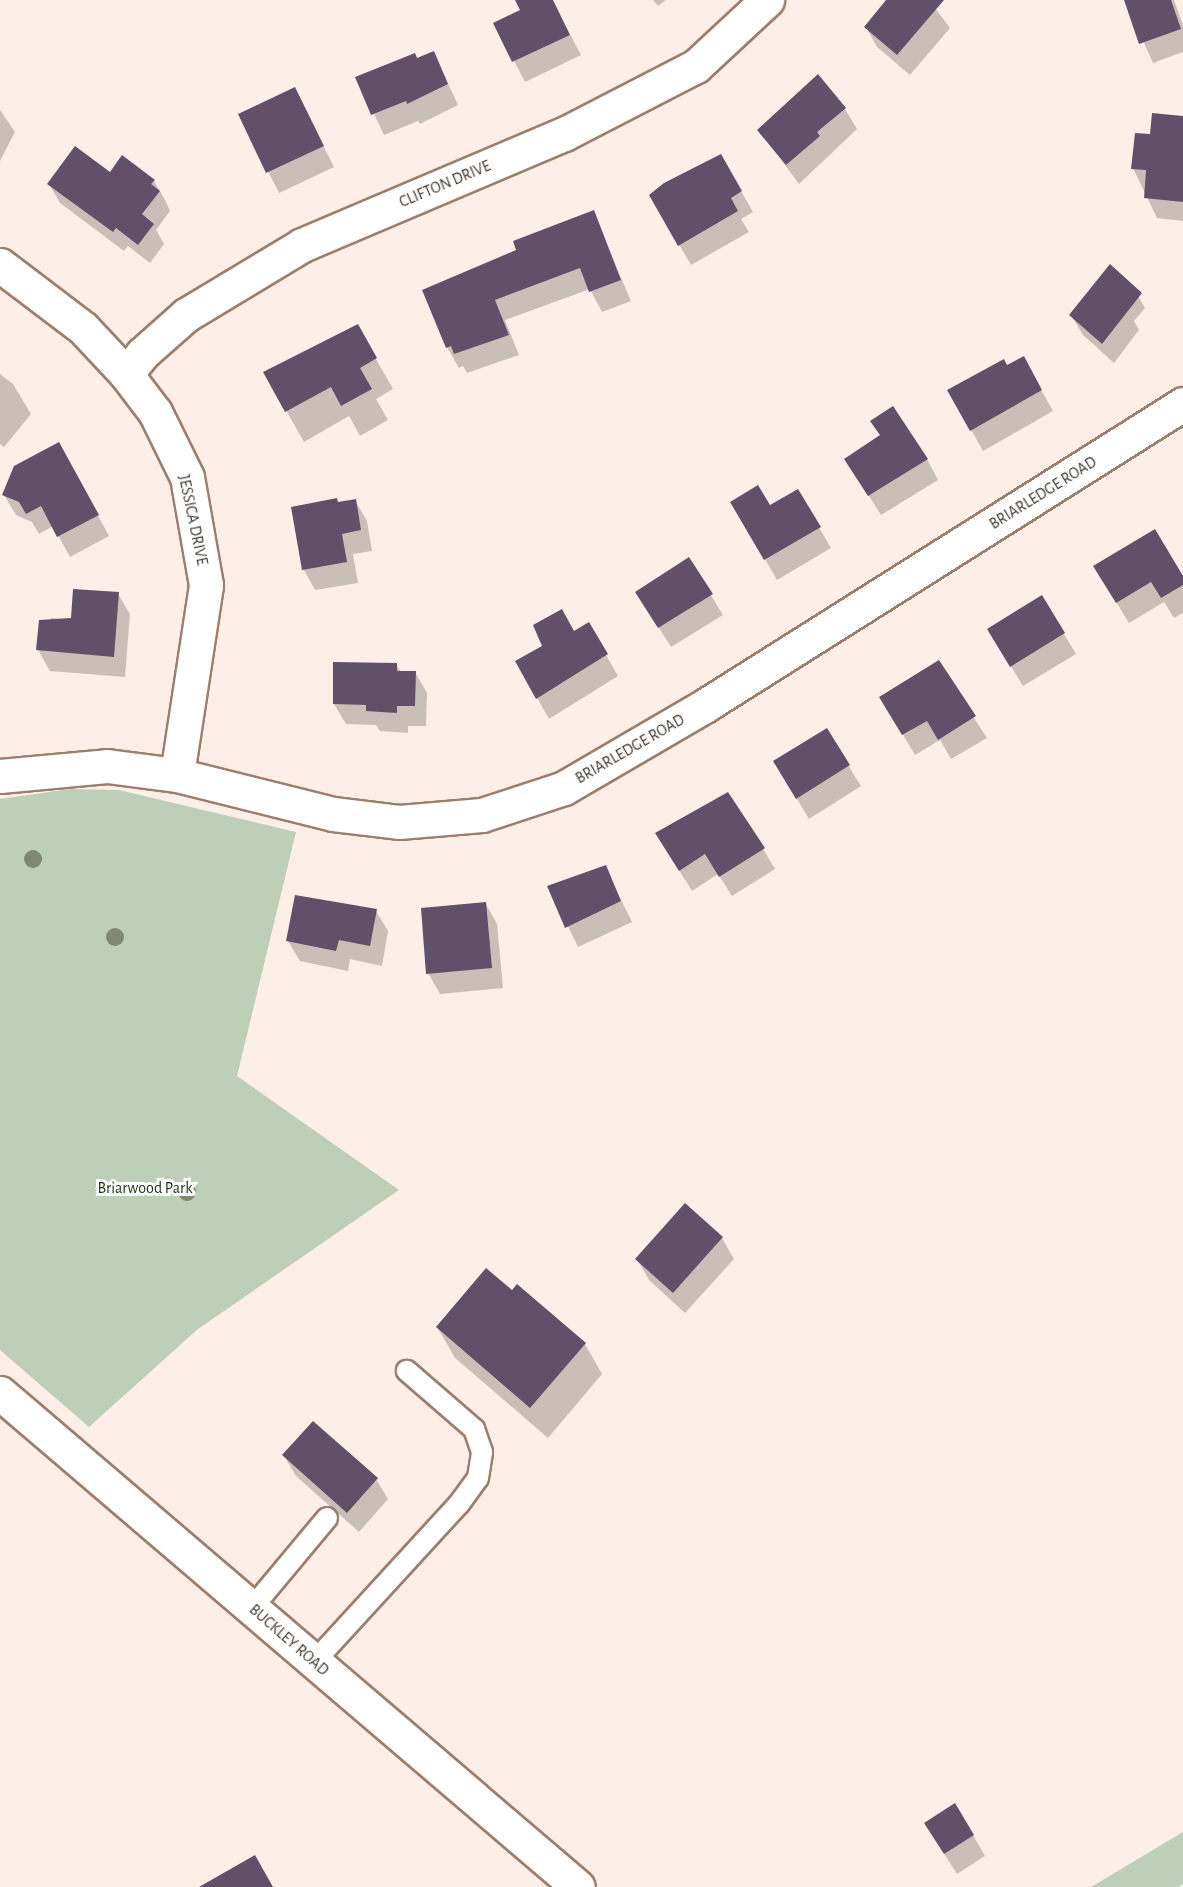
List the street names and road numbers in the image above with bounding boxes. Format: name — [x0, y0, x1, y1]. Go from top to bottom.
street label: CLIFTON DRIVE — [396, 156, 494, 212]
street label: BRIARLEDGE ROAD — [986, 452, 1100, 534]
street label: JESSICA DRIVE — [174, 473, 212, 567]
street label: BRIARLEDGE ROAD — [572, 710, 688, 788]
street label: BUCKLEY ROAD — [245, 1600, 333, 1680]

